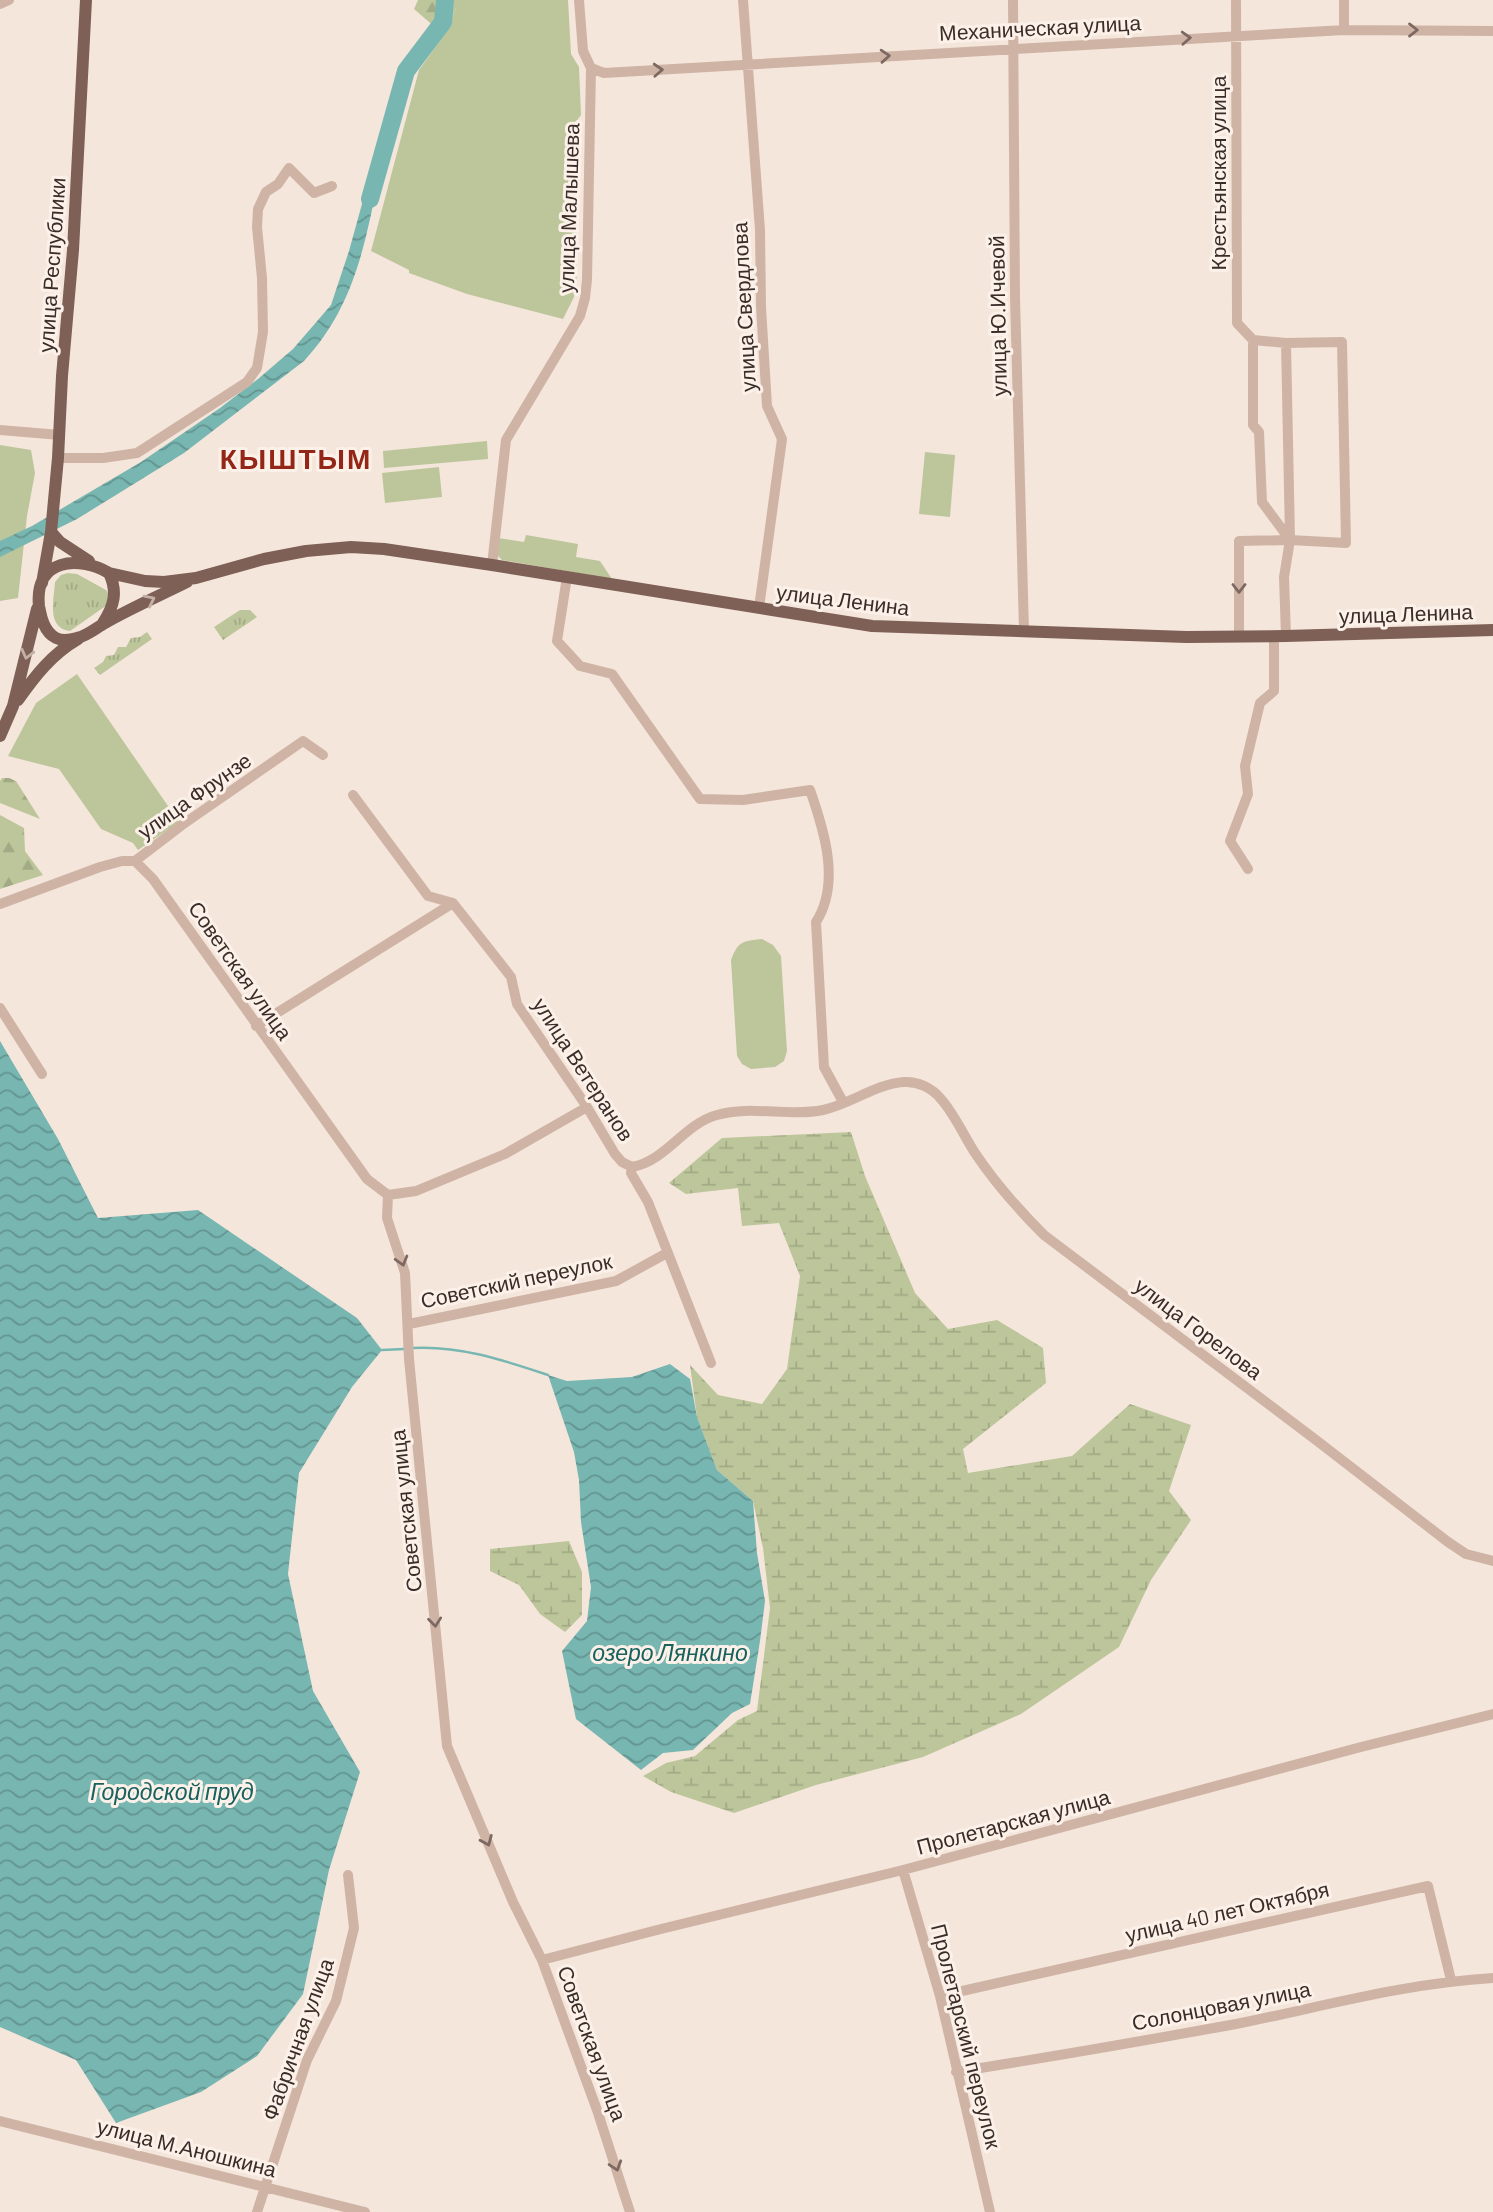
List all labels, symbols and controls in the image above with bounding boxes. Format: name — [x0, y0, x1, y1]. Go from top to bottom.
street label: Механическая улица — [938, 9, 1142, 45]
one-way arrow — [1408, 23, 1419, 38]
one-way arrow — [1181, 31, 1192, 46]
one-way arrow — [880, 49, 891, 64]
one-way arrow — [653, 62, 664, 77]
street label: Крестьянская улица — [1205, 75, 1230, 270]
street label: улица Малышева — [553, 122, 583, 293]
street label: улица Республики — [32, 177, 70, 353]
street label: улица Свердлова — [726, 221, 760, 392]
street label: улица Ю.Ичевой — [983, 235, 1011, 397]
district label: КЫШТЫМ — [220, 441, 372, 475]
street label: улица Ленина — [775, 578, 911, 620]
one-way arrow — [1231, 584, 1247, 594]
one-way arrow — [143, 595, 155, 609]
street label: улица Ленина — [1339, 598, 1474, 628]
one-way arrow — [21, 648, 35, 660]
street label: улица Фрунзе — [133, 747, 255, 843]
street label: Советская улица — [184, 896, 298, 1044]
street label: улица Ветеранов — [528, 993, 640, 1145]
street label: Советский переулок — [418, 1247, 615, 1313]
one-way arrow — [393, 1255, 408, 1267]
street label: улица Горелова — [1130, 1272, 1268, 1384]
street label: Советская улица — [384, 1428, 426, 1593]
one-way arrow — [427, 1617, 442, 1628]
water label: озеро Лянкино — [592, 1638, 748, 1666]
water label: Городской пруд — [90, 1777, 254, 1805]
street label: Пролетарская улица — [914, 1783, 1113, 1859]
one-way arrow — [479, 1834, 493, 1846]
street label: улица 40 лет Октября — [1123, 1875, 1331, 1947]
street label: Пролетарский переулок — [927, 1921, 1007, 2152]
street label: Фабричная улица — [256, 1954, 338, 2123]
street label: Советская улица — [553, 1962, 633, 2124]
street label: Солонцовая улица — [1130, 1975, 1313, 2035]
street label: улица М.Аношкина — [95, 2113, 279, 2181]
one-way arrow — [607, 2160, 622, 2172]

